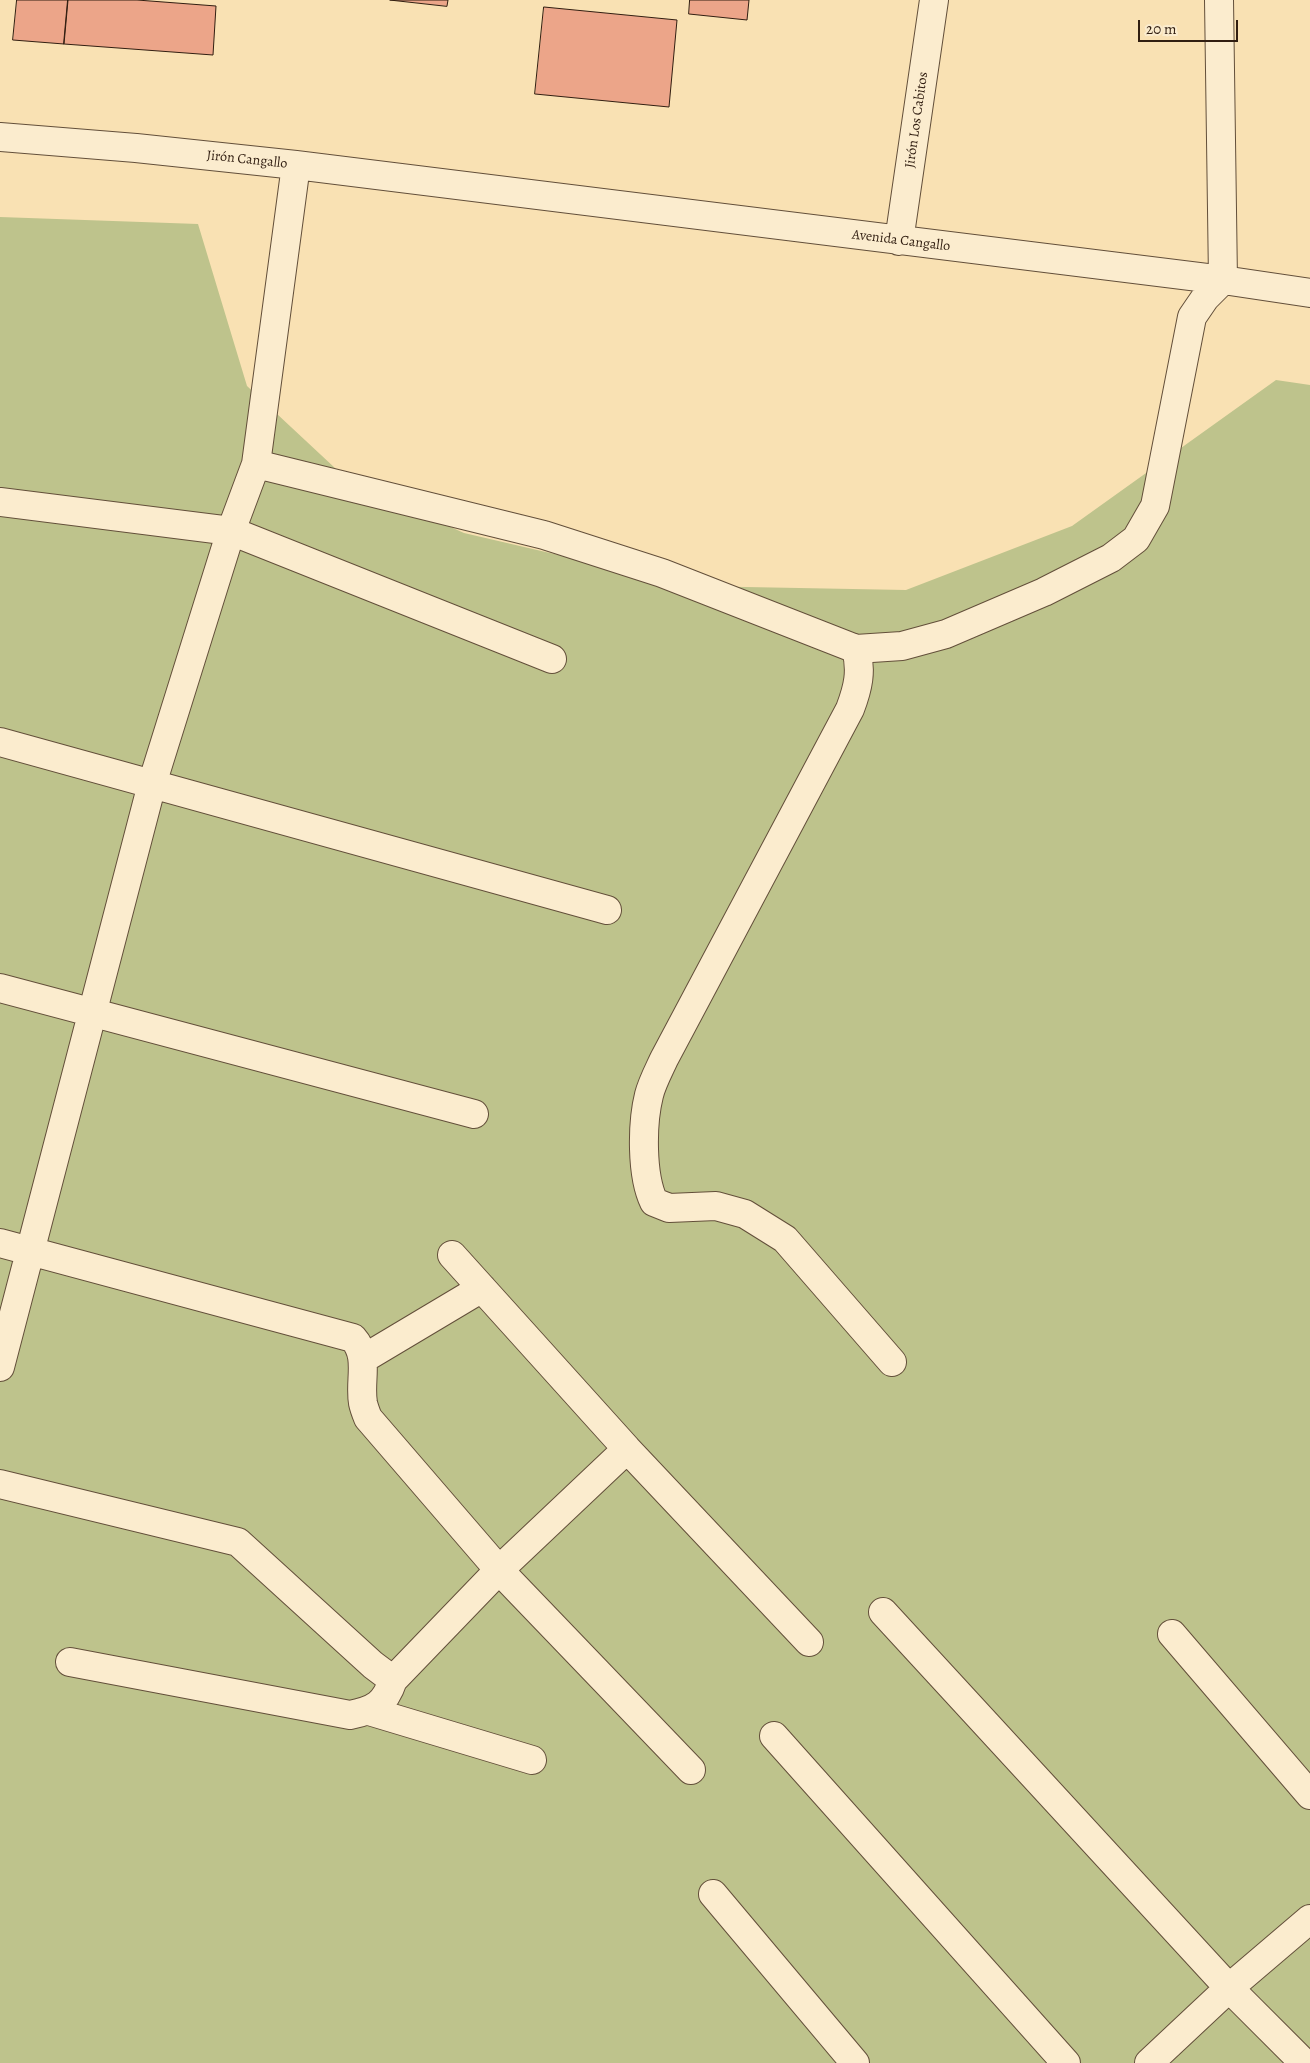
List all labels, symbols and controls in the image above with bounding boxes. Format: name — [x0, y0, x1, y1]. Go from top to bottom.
scale bar — [1140, 10, 1240, 42]
text: 20 m — [1146, 19, 1177, 39]
street label: Jirón Los Cabitos — [902, 71, 932, 169]
street label: Jirón Cangallo — [206, 147, 288, 173]
street label: Avenida Cangallo — [851, 227, 951, 255]

